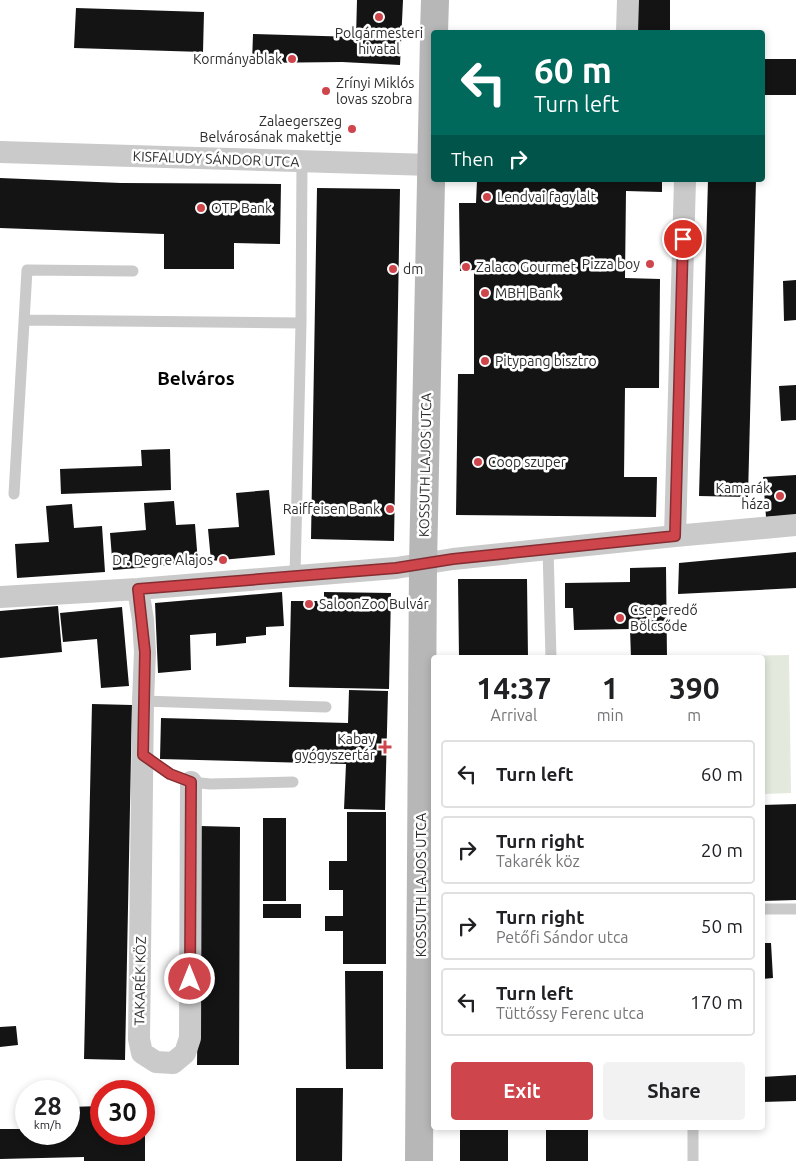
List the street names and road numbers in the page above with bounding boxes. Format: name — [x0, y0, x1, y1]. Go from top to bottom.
street label: KISFALUDY SÁNDOR UTCA — [132, 147, 300, 170]
street label: KOSSUTH LAJOS UTCA — [416, 393, 434, 537]
street label: KOSSUTH LAJOS UTCA — [413, 813, 429, 957]
street label: TAKARÉK KÖZ — [130, 936, 149, 1026]

